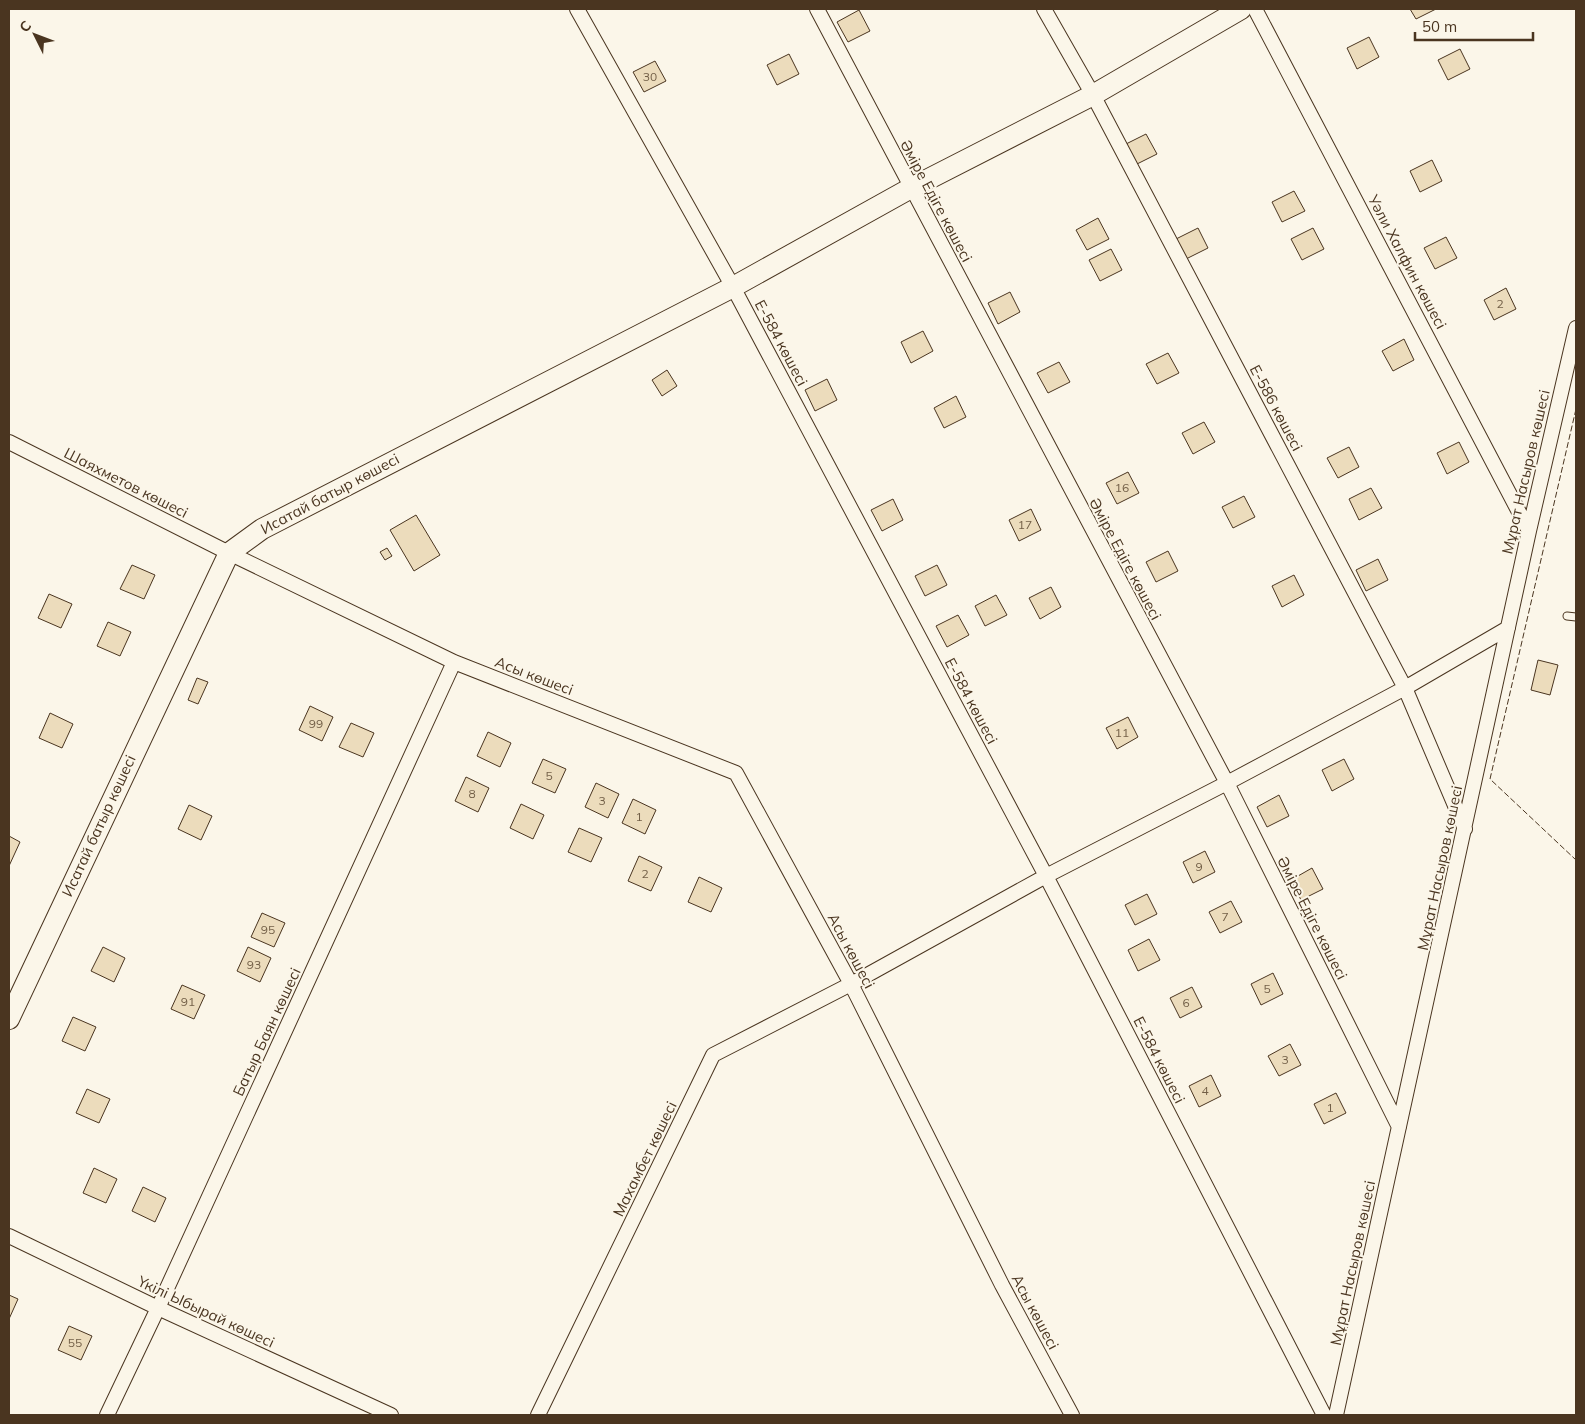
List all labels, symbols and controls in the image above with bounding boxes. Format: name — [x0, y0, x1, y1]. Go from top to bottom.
north arrow — [10, 10, 60, 60]
scale bar — [1415, 10, 1532, 42]
text: С — [15, 17, 35, 36]
text: 50 m — [1422, 17, 1457, 36]
house number: 30 — [643, 69, 657, 84]
street label: Әміре Едіге көшесі — [896, 136, 977, 265]
street label: Уәли Халфин көшесі — [1364, 191, 1451, 332]
street label: Е-584 көшесі — [751, 296, 812, 389]
house number: 2 — [1496, 296, 1504, 311]
street label: Е-586 көшесі — [1246, 361, 1307, 454]
street label: Мұрат Насыров көшесі — [1497, 388, 1554, 556]
street label: Шаяхметов көшесі — [61, 443, 191, 522]
street label: Исатай батыр көшесі — [257, 449, 402, 538]
house number: 16 — [1115, 480, 1129, 495]
street label: Әміре Едіге көшесі — [1085, 494, 1166, 623]
house number: 17 — [1018, 517, 1032, 532]
street label: Асы көшесі — [492, 652, 576, 699]
street label: Е-584 көшесі — [941, 654, 1002, 747]
house number: 99 — [309, 716, 323, 731]
house number: 11 — [1115, 725, 1129, 740]
street label: Исатай батыр көшесі — [57, 752, 140, 900]
house number: 5 — [545, 768, 553, 783]
street label: Мұрат Насыров көшесі — [1413, 784, 1466, 952]
house number: 8 — [468, 786, 476, 801]
house number: 3 — [598, 793, 606, 808]
house number: 1 — [635, 809, 643, 824]
street label: Әміре Едіге көшесі — [1273, 853, 1352, 983]
house number: 9 — [1195, 859, 1203, 874]
house number: 2 — [641, 866, 649, 881]
house number: 7 — [1221, 909, 1229, 924]
street label: Асы көшесі — [824, 910, 879, 992]
house number: 95 — [261, 922, 275, 937]
house number: 93 — [247, 957, 261, 972]
street label: Батыр Баян көшесі — [228, 965, 305, 1099]
house number: 5 — [1263, 981, 1271, 996]
house number: 91 — [181, 994, 195, 1009]
house number: 6 — [1182, 995, 1190, 1010]
street label: Е-584 көшесі — [1129, 1013, 1189, 1106]
house number: 3 — [1281, 1052, 1289, 1067]
house number: 4 — [1201, 1083, 1209, 1098]
street label: Махамбет көшесі — [608, 1098, 681, 1219]
house number: 1 — [1326, 1100, 1334, 1115]
street label: Мұрат Насыров көшесі — [1326, 1179, 1379, 1347]
street label: Үкілі Ыбырай көшесі — [134, 1271, 278, 1352]
street label: Асы көшесі — [1008, 1271, 1063, 1353]
house number: 55 — [68, 1335, 82, 1350]

